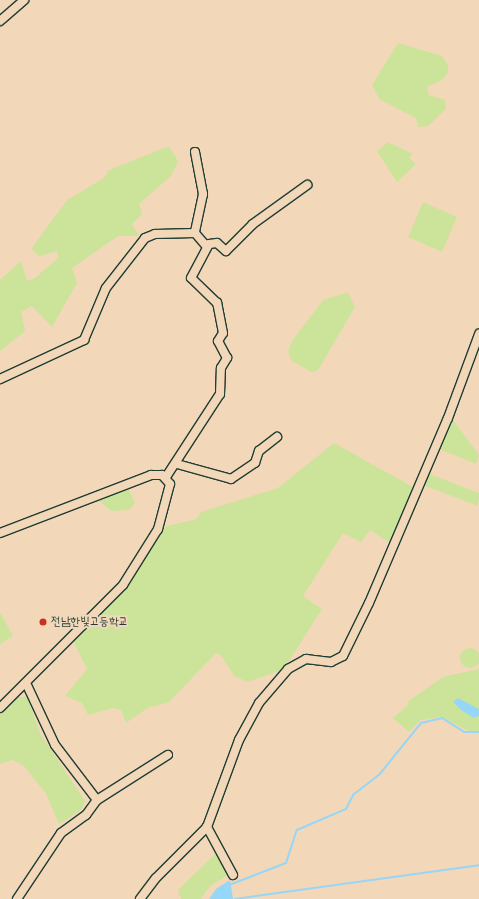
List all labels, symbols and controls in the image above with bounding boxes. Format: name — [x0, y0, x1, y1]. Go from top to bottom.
place label: 전남한빛고등학교 — [51, 615, 128, 629]
marker: 전남한빛고등학교 — [38, 617, 48, 627]

